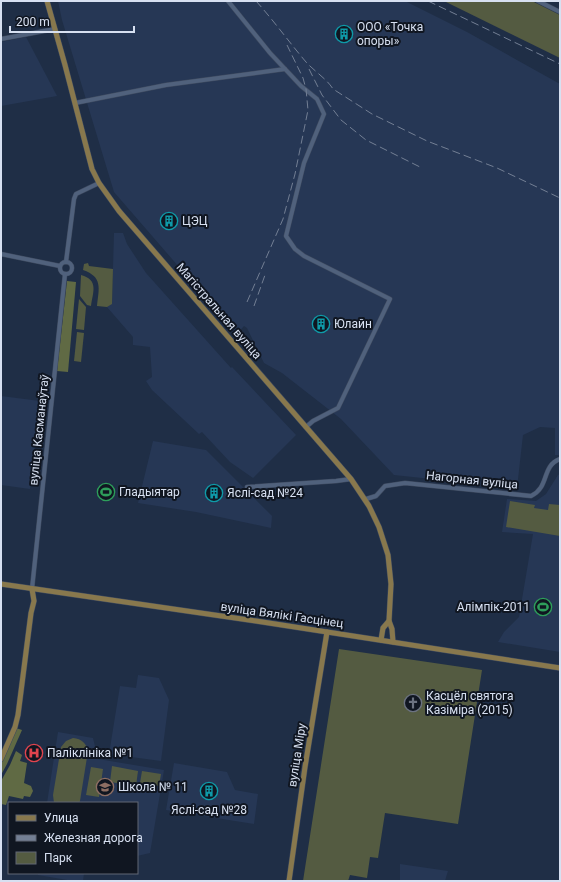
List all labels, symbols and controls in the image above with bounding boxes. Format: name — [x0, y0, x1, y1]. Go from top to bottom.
scale bar — [10, 8, 134, 34]
text: 200 m — [16, 15, 50, 29]
place label: ООО «Точка опоры» — [357, 20, 423, 48]
building icon: ООО «Точка опоры» — [334, 24, 354, 44]
building icon: ЦЭЦ — [159, 211, 179, 231]
place label: ЦЭЦ — [182, 214, 208, 228]
street label: Магістральная вуліца — [174, 260, 264, 362]
building icon: Юлайн — [311, 314, 331, 334]
place label: Юлайн — [334, 317, 372, 331]
street label: вуліца Касманаўтаў — [26, 374, 52, 486]
street label: Нагорная вуліца — [425, 468, 519, 492]
sports icon: Гладыятар — [96, 482, 116, 502]
building icon: Яслі-сад №24 — [204, 483, 224, 503]
place label: Гладыятар — [119, 485, 180, 499]
place label: Яслі-сад №24 — [227, 486, 303, 500]
sports icon: Алімпік-2011 — [533, 597, 553, 617]
street label: вуліца Вялікі Гасцінец — [220, 599, 344, 631]
place label: Алімпік-2011 — [457, 600, 530, 614]
place label: Касцёл святога Казіміра (2015) — [426, 689, 514, 717]
church icon: Касцёл святога Казіміра (2015) — [403, 693, 423, 713]
street label: вуліца Міру — [285, 722, 309, 788]
hospital icon: Паліклініка №1 — [24, 743, 44, 763]
place label: Паліклініка №1 — [47, 746, 133, 760]
school or university icon: Школа № 11 — [95, 777, 115, 797]
place label: Школа № 11 — [118, 780, 188, 794]
building icon: Яслі-сад №28 — [199, 781, 219, 801]
legend — [8, 802, 138, 874]
place label: Яслі-сад №28 — [171, 803, 247, 817]
text: Улица — [44, 811, 79, 825]
text: Железная дорога — [44, 831, 143, 845]
text: Парк — [44, 851, 73, 865]

